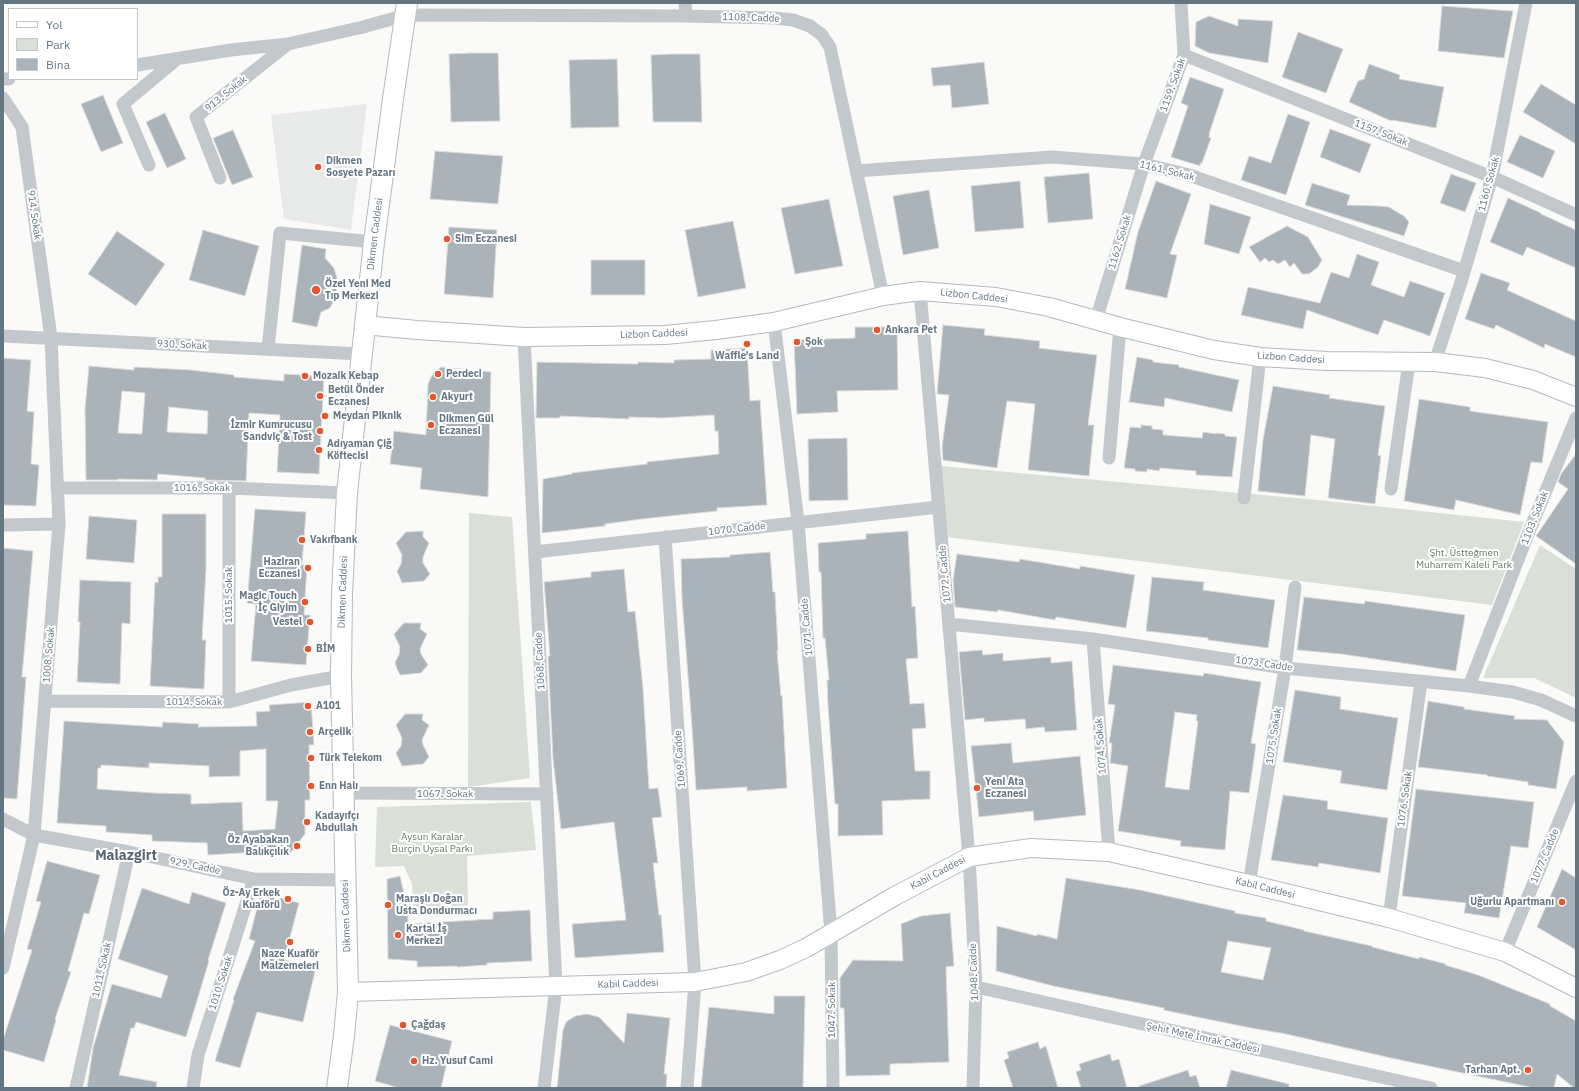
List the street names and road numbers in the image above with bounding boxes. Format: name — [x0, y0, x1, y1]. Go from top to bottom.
street label: 1108. Cadde — [722, 11, 780, 25]
street label: 1159. Sokak — [1158, 56, 1188, 114]
street label: 913. Sokak — [203, 74, 249, 114]
street label: 1157. Sokak — [1353, 117, 1409, 149]
street label: 1160. Sokak — [1476, 155, 1502, 213]
street label: 1161. Sokak — [1138, 158, 1196, 184]
street label: 914. Sokak — [25, 189, 43, 241]
street label: Dikmen Caddesi — [365, 197, 385, 271]
street label: 1162. Sokak — [1106, 213, 1134, 271]
street label: Lizbon Caddesi — [940, 286, 1008, 306]
street label: Lizbon Caddesi — [620, 327, 688, 341]
street label: 930. Sokak — [157, 338, 207, 352]
street label: Lizbon Caddesi — [1257, 350, 1325, 366]
street label: 1016. Sokak — [174, 482, 230, 494]
street label: 1103. Sokak — [1519, 490, 1551, 546]
street label: 1070. Cadde — [708, 520, 766, 538]
street label: 1072. Cadde — [937, 545, 953, 603]
street label: Dikmen Caddesi — [336, 555, 350, 629]
street label: 1015. Sokak — [223, 567, 235, 623]
street label: 1071. Cadde — [799, 598, 815, 656]
street label: 1008. Sokak — [41, 626, 57, 684]
street label: 1068. Cadde — [532, 632, 548, 690]
street label: 1073. Cadde — [1235, 654, 1293, 674]
street label: 1014. Sokak — [166, 696, 222, 708]
street label: 1075. Sokak — [1264, 707, 1284, 765]
street label: 1074. Sokak — [1093, 717, 1109, 775]
street label: 1069. Cadde — [672, 730, 688, 788]
street label: 1076. Sokak — [1395, 770, 1415, 828]
street label: 1067. Sokak — [417, 788, 473, 800]
street label: 1077. Cadde — [1528, 827, 1562, 885]
street label: Kabil Caddesi — [908, 853, 968, 893]
street label: 929. Cadde — [168, 855, 222, 877]
street label: Kabil Caddesi — [1234, 875, 1296, 901]
street label: Dikmen Caddesi — [339, 879, 353, 953]
street label: 1011. Sokak — [90, 941, 114, 999]
street label: 1048. Cadde — [967, 943, 981, 1001]
street label: 1010. Sokak — [207, 954, 235, 1012]
street label: Kabil Caddesi — [597, 977, 659, 991]
street label: 1047. Sokak — [826, 982, 838, 1038]
street label: Şehit Mete İmrak Caddesi — [1145, 1020, 1261, 1056]

